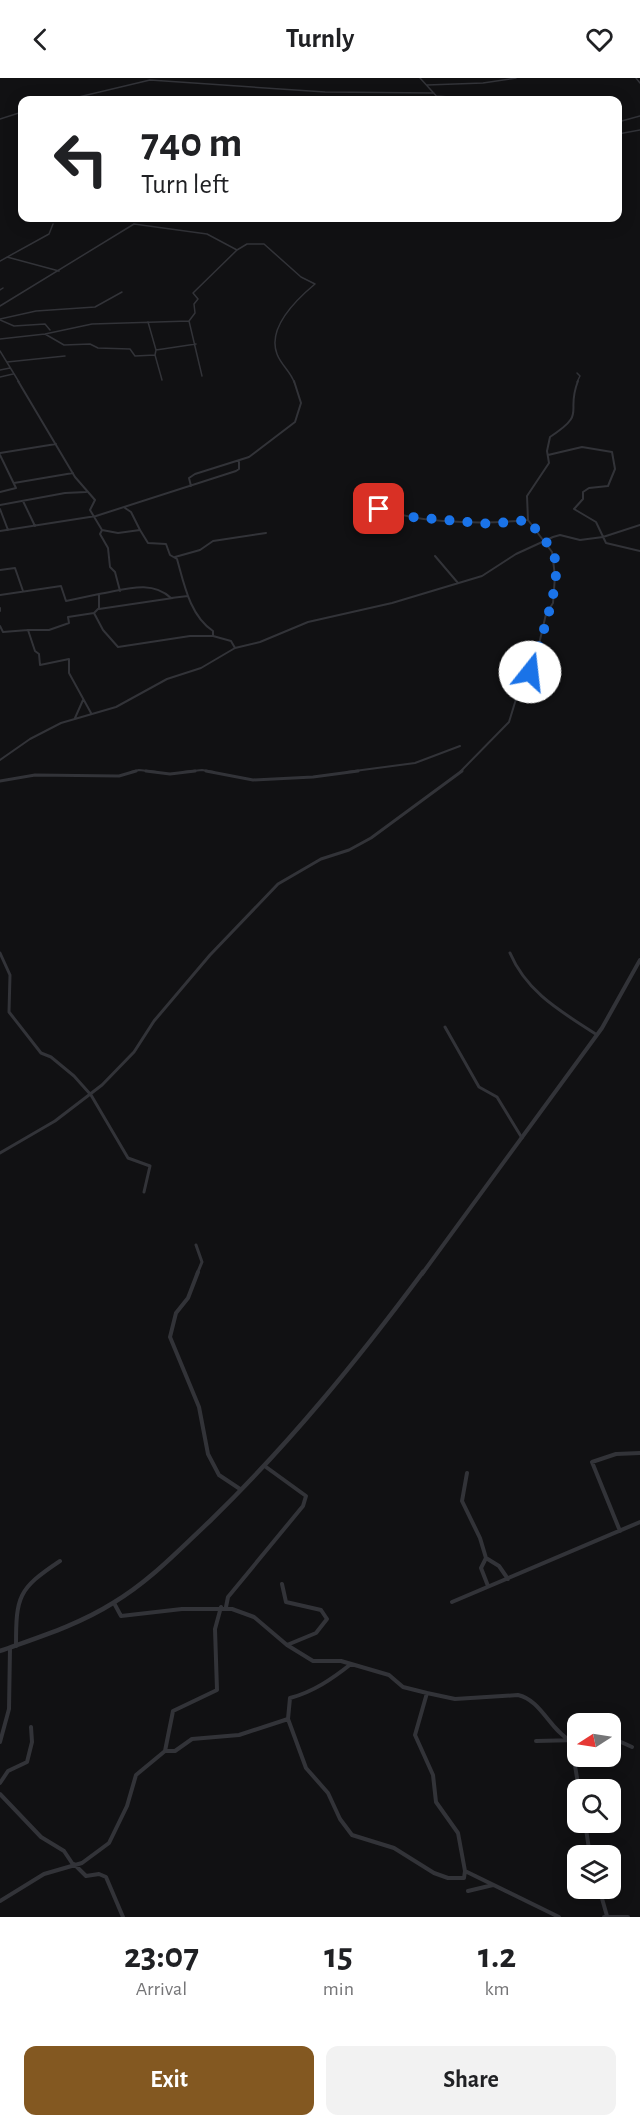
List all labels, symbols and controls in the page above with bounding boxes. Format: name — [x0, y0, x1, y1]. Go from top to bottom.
icon: back — [24, 23, 57, 56]
icon: heart — [583, 23, 616, 56]
text: Turnly — [286, 25, 354, 52]
icon: left — [42, 120, 120, 198]
text: 740 m — [141, 122, 242, 164]
text: Turn left — [141, 171, 229, 198]
pin — [353, 483, 404, 534]
icon: arrive — [362, 492, 395, 525]
position arrow — [498, 640, 562, 704]
north arrow — [567, 1713, 621, 1767]
map controls — [567, 1713, 621, 1899]
button: search — [567, 1779, 621, 1833]
button: layers — [567, 1845, 621, 1899]
text: 23:07 — [124, 1938, 199, 1974]
text: 15 — [324, 1938, 353, 1974]
text: 1.2 — [478, 1938, 516, 1974]
text: Arrival — [136, 1979, 187, 1999]
text: min — [323, 1979, 354, 1999]
text: km — [484, 1979, 510, 1999]
button: Exit — [24, 2046, 314, 2115]
button: Share — [326, 2046, 616, 2115]

